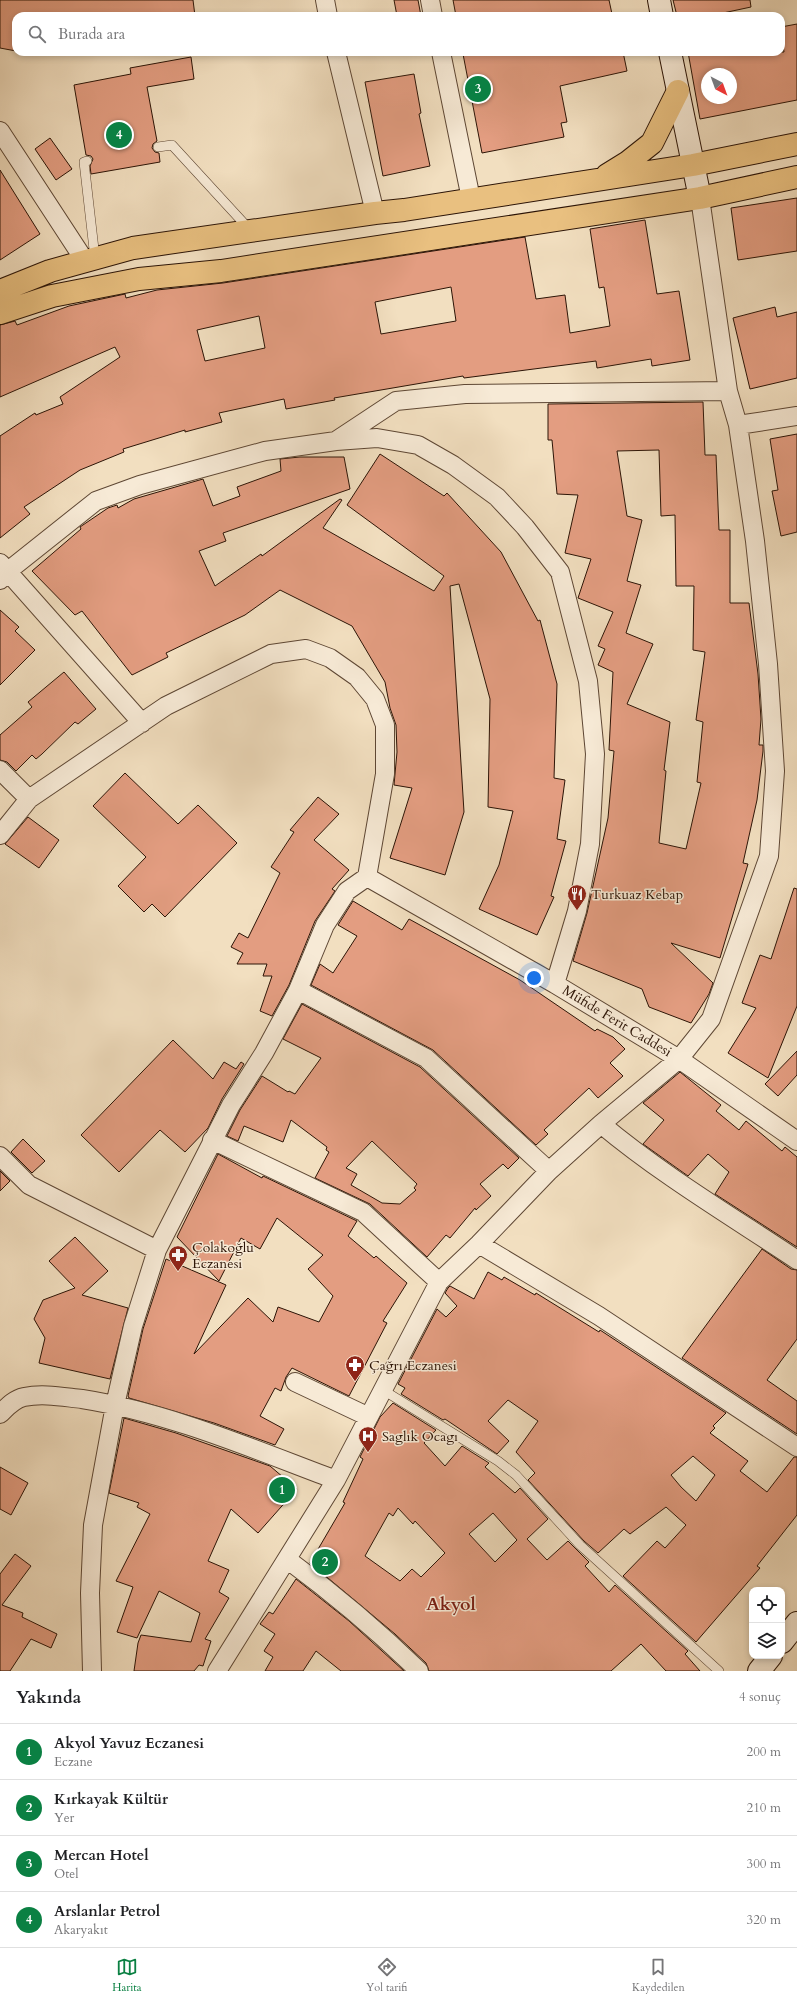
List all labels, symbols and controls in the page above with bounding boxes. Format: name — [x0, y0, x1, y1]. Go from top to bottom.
search box — [12, 12, 785, 56]
icon: search — [26, 23, 48, 45]
text: Burada ara — [58, 24, 125, 44]
north arrow — [701, 68, 737, 104]
pin: 3 — [465, 74, 491, 104]
pin: 4 — [106, 120, 132, 150]
restaurant icon: Turkuaz Kebap — [566, 883, 588, 911]
place label: Turkuaz Kebap — [591, 885, 683, 904]
your location — [524, 968, 544, 988]
street label: Müfide Ferit Caddesi — [559, 981, 675, 1061]
place label: Çolakoğlu Eczanesi — [192, 1238, 254, 1273]
pharmacy icon: Çolakoğlu Eczanesi — [167, 1244, 189, 1272]
pharmacy icon: Çağrı Eczanesi — [344, 1354, 366, 1382]
place label: Çağrı Eczanesi — [369, 1356, 457, 1375]
hospital icon: Saglık Ocagı — [357, 1425, 379, 1453]
place label: Saglık Ocagı — [382, 1427, 458, 1446]
pin: 1 — [269, 1475, 295, 1505]
pin: 2 — [312, 1547, 338, 1577]
map controls — [749, 1587, 785, 1659]
button: locate — [749, 1587, 785, 1623]
district label: Akyol — [426, 1592, 476, 1617]
button: layers — [749, 1623, 785, 1659]
text: Yakında — [16, 1686, 81, 1709]
text: 4 sonuç — [739, 1688, 781, 1706]
text: Akyol Yavuz Eczanesi — [54, 1733, 204, 1753]
text: 1 — [26, 1743, 32, 1761]
text: 200 m — [747, 1743, 781, 1761]
text: Eczane — [54, 1753, 93, 1771]
text: Kırkayak Kültür — [54, 1789, 168, 1809]
text: 2 — [26, 1799, 32, 1817]
text: 210 m — [747, 1799, 781, 1817]
text: Yer — [54, 1809, 74, 1827]
text: Mercan Hotel — [54, 1845, 149, 1865]
text: 3 — [26, 1855, 32, 1873]
text: 300 m — [747, 1855, 781, 1873]
text: Otel — [54, 1865, 79, 1883]
text: Arslanlar Petrol — [54, 1901, 160, 1921]
text: 4 — [26, 1911, 32, 1929]
text: 320 m — [747, 1911, 781, 1929]
text: Akaryakıt — [54, 1921, 108, 1939]
tab: Harita — [112, 1956, 142, 1995]
tab: Yol tarifi — [366, 1956, 408, 1995]
tab: Kaydedilen — [632, 1956, 685, 1995]

